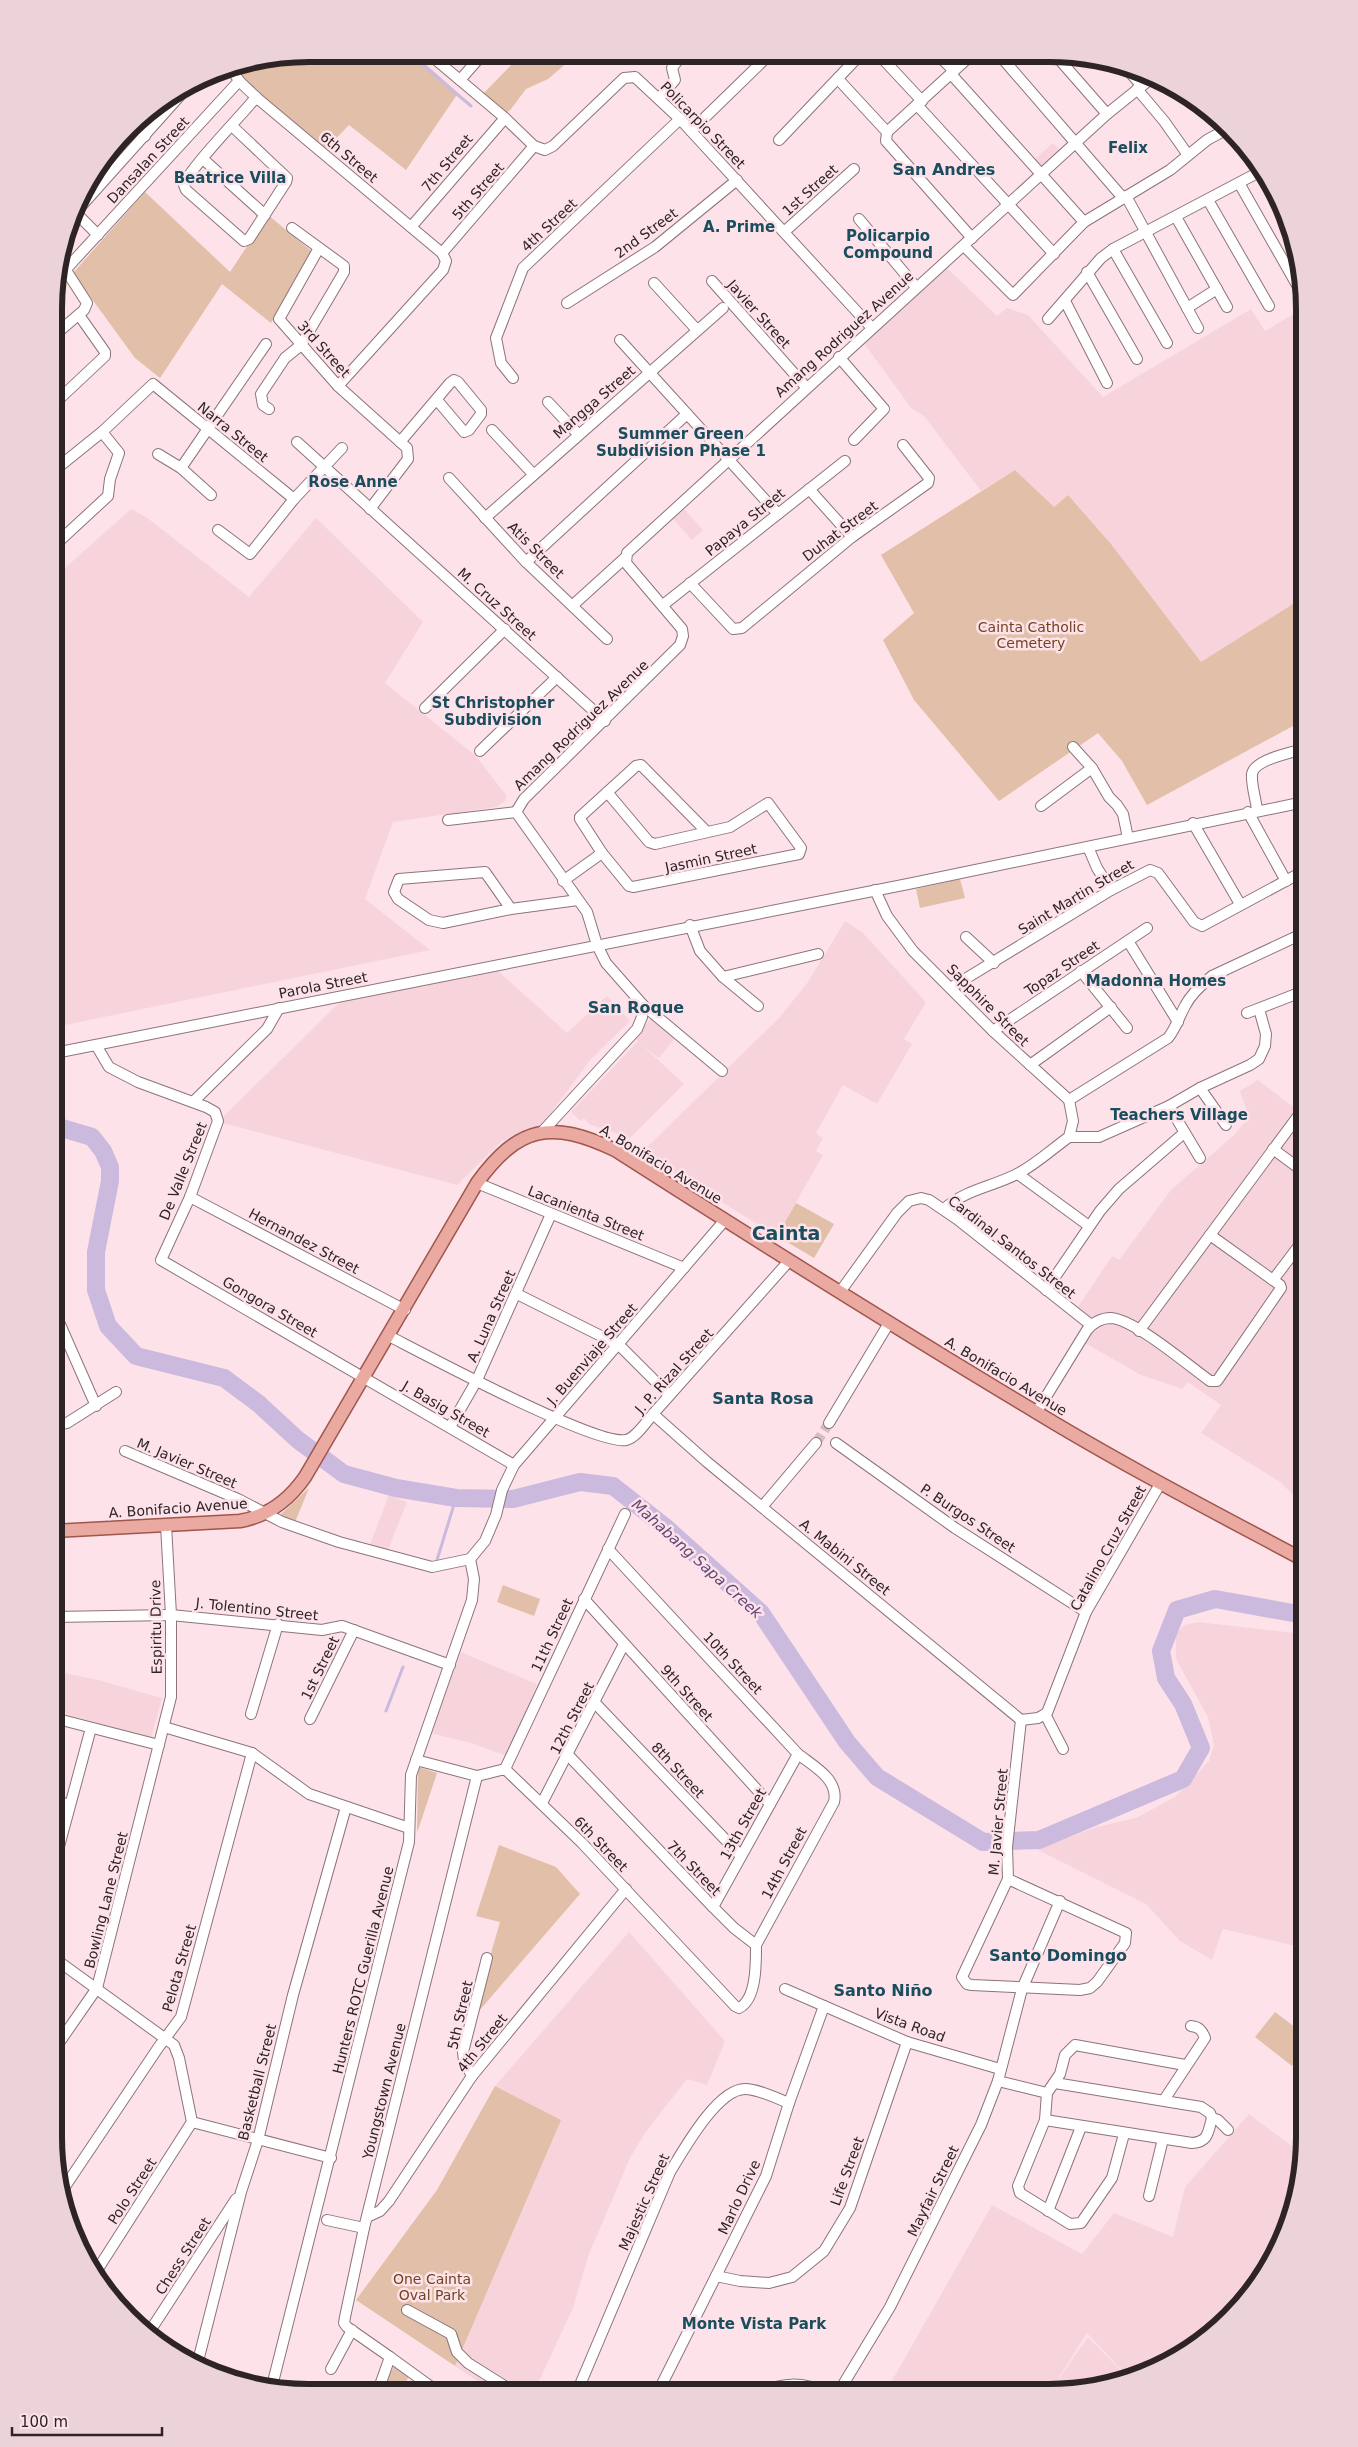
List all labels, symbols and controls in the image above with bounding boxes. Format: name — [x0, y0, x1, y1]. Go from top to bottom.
street label: Policarpio Street — [657, 78, 749, 172]
street label: Dansalan Street — [104, 113, 193, 207]
street label: 6th Street — [317, 128, 381, 186]
street label: 7th Street — [418, 131, 476, 195]
district label: Felix — [1108, 139, 1148, 157]
street label: 5th Street — [449, 159, 507, 223]
district label: San Andres — [893, 160, 995, 179]
street label: 1st Street — [779, 161, 841, 219]
district label: Beatrice Villa — [174, 169, 286, 187]
street label: 4th Street — [518, 195, 581, 255]
street label: 2nd Street — [611, 205, 681, 261]
district label: A. Prime — [703, 218, 775, 236]
district label: Policarpio Compound — [843, 227, 933, 262]
street label: Amang Rodriguez Avenue — [772, 268, 916, 400]
street label: Javier Street — [724, 276, 794, 352]
street label: 3rd Street — [295, 318, 354, 381]
street label: Mangga Street — [550, 362, 638, 442]
street label: Narra Street — [195, 399, 272, 466]
district label: Summer Green Subdivision Phase 1 — [596, 425, 766, 460]
district label: Rose Anne — [308, 473, 398, 491]
street label: Papaya Street — [702, 485, 788, 559]
street label: Duhat Street — [799, 497, 881, 564]
street label: Atis Street — [505, 519, 568, 582]
street label: M. Cruz Street — [455, 565, 540, 644]
park label: Cainta Catholic Cemetery — [978, 619, 1084, 651]
street label: Amang Rodriguez Avenue — [511, 657, 651, 793]
district label: St Christopher Subdivision — [432, 694, 555, 729]
street label: Jasmin Street — [663, 840, 759, 876]
street label: Saint Martin Street — [1015, 856, 1137, 938]
street label: Topaz Street — [1021, 937, 1103, 999]
street label: Sapphire Street — [944, 961, 1033, 1050]
street label: Parola Street — [277, 968, 369, 1001]
district label: Madonna Homes — [1086, 972, 1226, 990]
district label: San Roque — [588, 998, 684, 1017]
district label: Teachers Village — [1110, 1106, 1248, 1124]
street label: De Valle Street — [156, 1119, 210, 1222]
street label: A. Bonifacio Avenue — [597, 1121, 725, 1207]
street label: Lacanienta Street — [526, 1182, 647, 1244]
street label: Cardinal Santos Street — [945, 1192, 1079, 1302]
street label: Hernandez Street — [246, 1205, 362, 1277]
district label: Cainta — [752, 1222, 820, 1244]
street label: A. Luna Street — [464, 1267, 519, 1365]
street label: Gongora Street — [220, 1273, 321, 1341]
street label: J. Buenviaje Street — [543, 1300, 641, 1409]
street label: J. P. Rizal Street — [631, 1325, 717, 1417]
street label: A. Bonifacio Avenue — [942, 1333, 1070, 1419]
street label: J. Basig Street — [399, 1377, 493, 1441]
district label: Santa Rosa — [712, 1389, 814, 1408]
street label: M. Javier Street — [135, 1435, 240, 1492]
street label: P. Burgos Street — [918, 1480, 1019, 1556]
street label: Catalino Cruz Street — [1067, 1482, 1149, 1613]
street label: A. Bonifacio Avenue — [108, 1495, 248, 1521]
water label: Mahabang Sapa Creek — [628, 1496, 767, 1623]
street label: A. Mabini Street — [797, 1516, 894, 1599]
street label: Espiritu Drive — [147, 1580, 165, 1674]
street label: J. Tolentino Street — [194, 1595, 319, 1623]
street label: 11th Street — [528, 1595, 576, 1674]
street label: 10th Street — [700, 1629, 766, 1698]
street label: 1st Street — [298, 1633, 342, 1702]
street label: 9th Street — [658, 1662, 717, 1725]
street label: 12th Street — [547, 1679, 597, 1757]
street label: 8th Street — [648, 1739, 708, 1802]
street label: M. Javier Street — [985, 1767, 1011, 1876]
street label: 13th Street — [717, 1785, 769, 1863]
street label: 6th Street — [571, 1813, 632, 1875]
street label: 14th Street — [758, 1824, 810, 1902]
street label: Bowling Lane Street — [81, 1829, 131, 1970]
street label: 7th Street — [664, 1837, 725, 1899]
street label: Hunters ROTC Guerilla Avenue — [329, 1865, 397, 2075]
street label: Pelota Street — [159, 1922, 199, 2013]
district label: Santo Domingo — [989, 1946, 1127, 1965]
street label: 5th Street — [444, 1978, 476, 2051]
district label: Santo Niño — [833, 1981, 933, 2000]
street label: Vista Road — [872, 2005, 948, 2045]
street label: 4th Street — [454, 2010, 511, 2075]
street label: Youngstown Avenue — [359, 2021, 409, 2162]
street label: Basketball Street — [235, 2022, 279, 2142]
street label: Life Street — [827, 2134, 867, 2208]
street label: Mayfair Street — [904, 2143, 962, 2239]
street label: Majestic Street — [615, 2151, 673, 2253]
street label: Polo Street — [105, 2154, 160, 2227]
street label: Marlo Drive — [715, 2157, 763, 2237]
street label: Chess Street — [152, 2214, 214, 2298]
park label: One Cainta Oval Park — [393, 2271, 471, 2303]
district label: Monte Vista Park — [682, 2315, 827, 2333]
scale bar — [12, 2404, 162, 2436]
text: 100 m — [20, 2413, 68, 2431]

